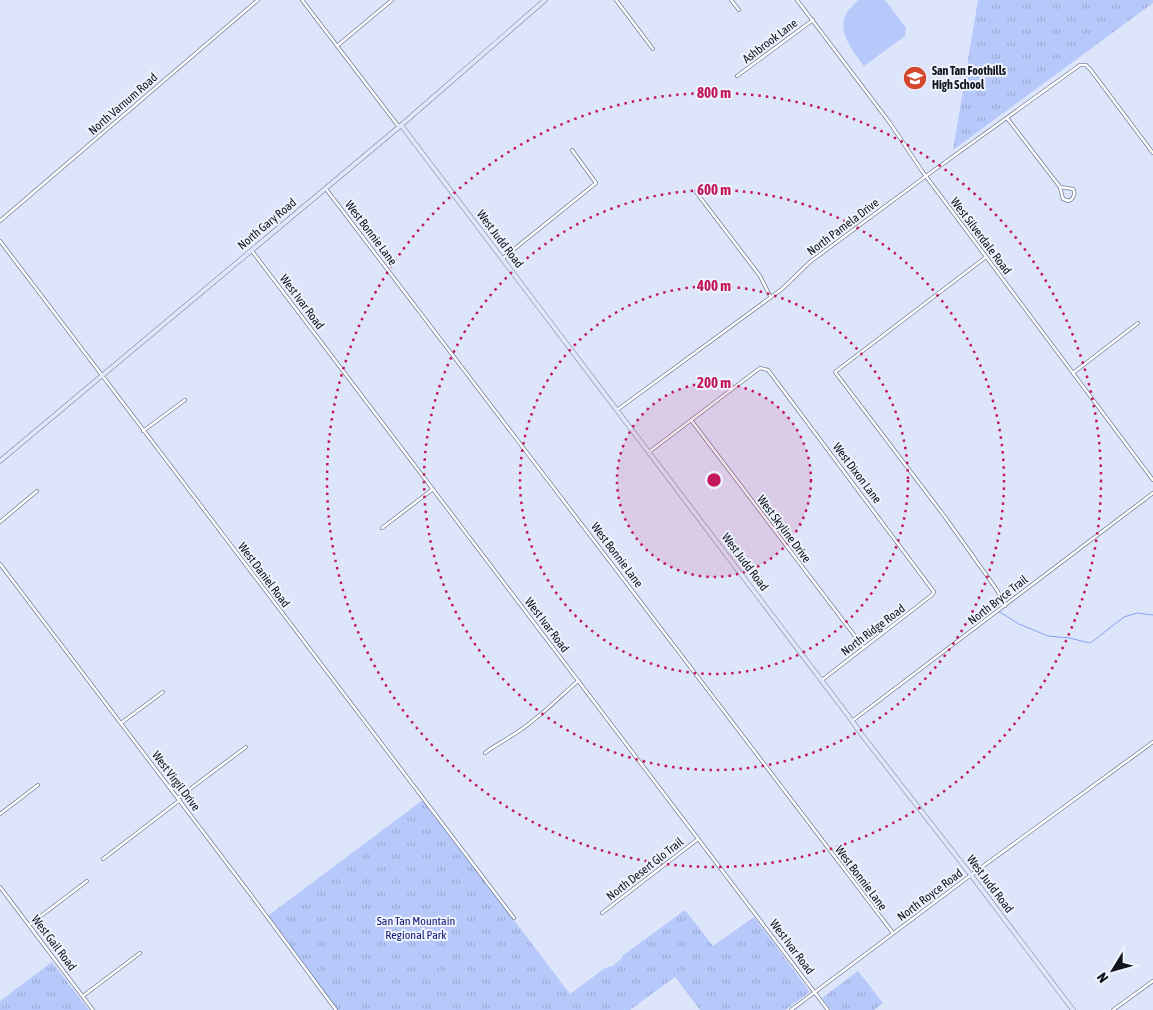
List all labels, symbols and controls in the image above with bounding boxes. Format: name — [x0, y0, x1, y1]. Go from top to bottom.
street label: Ashbrook Lane — [740, 16, 800, 66]
place label: San Tan Foothills High School — [932, 64, 1007, 92]
school or university icon: San Tan Foothills High School — [902, 65, 928, 91]
street label: North Varnum Road — [86, 70, 160, 138]
text: 800 m — [697, 84, 731, 101]
text: 600 m — [697, 181, 731, 198]
street label: North Gary Road — [235, 195, 299, 253]
street label: West Silverdale Road — [948, 195, 1014, 277]
street label: North Pamela Drive — [804, 196, 882, 258]
street label: West Bonnie Lane — [342, 198, 400, 268]
street label: West Judd Road — [474, 207, 526, 271]
street label: West Ivar Road — [277, 272, 327, 332]
text: 400 m — [696, 277, 731, 294]
text: 200 m — [697, 374, 731, 391]
street label: West Dixon Lane — [830, 440, 884, 506]
centre of rings — [705, 471, 723, 489]
street label: West Skyline Drive — [754, 493, 814, 565]
street label: West Bonnie Lane — [588, 520, 646, 590]
street label: West Judd Road — [719, 530, 771, 594]
street label: West Daniel Road — [235, 540, 293, 610]
street label: North Bryce Trail — [965, 572, 1031, 628]
street label: West Ivar Road — [522, 595, 572, 655]
street label: North Ridge Road — [838, 601, 908, 659]
street label: West Virgil Drive — [149, 748, 203, 814]
street label: North Desert Glo Trail — [604, 834, 687, 903]
street label: West Bonnie Lane — [832, 843, 890, 913]
street label: West Judd Road — [964, 852, 1016, 916]
street label: North Royce Road — [895, 866, 965, 924]
street label: West Gail Road — [29, 913, 79, 973]
park label: San Tan Mountain Regional Park — [377, 914, 455, 942]
street label: West Ivar Road — [767, 917, 817, 977]
north arrow — [1088, 945, 1138, 995]
text: N — [1094, 970, 1111, 986]

